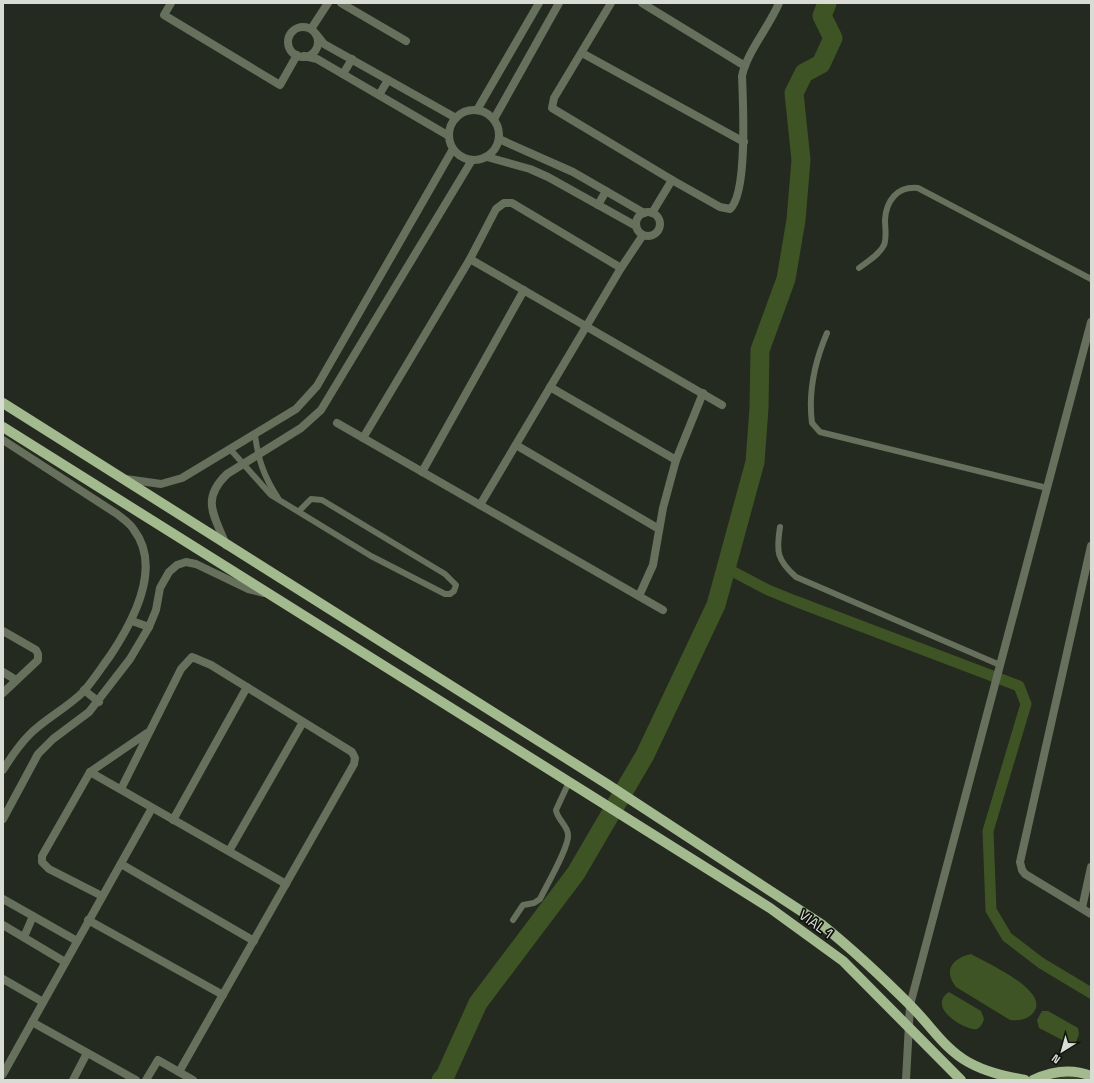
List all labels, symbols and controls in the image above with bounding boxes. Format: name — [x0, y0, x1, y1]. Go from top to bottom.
street label: VIAL 1 — [795, 906, 837, 942]
north arrow — [1042, 1031, 1082, 1071]
text: N — [1049, 1051, 1063, 1067]

